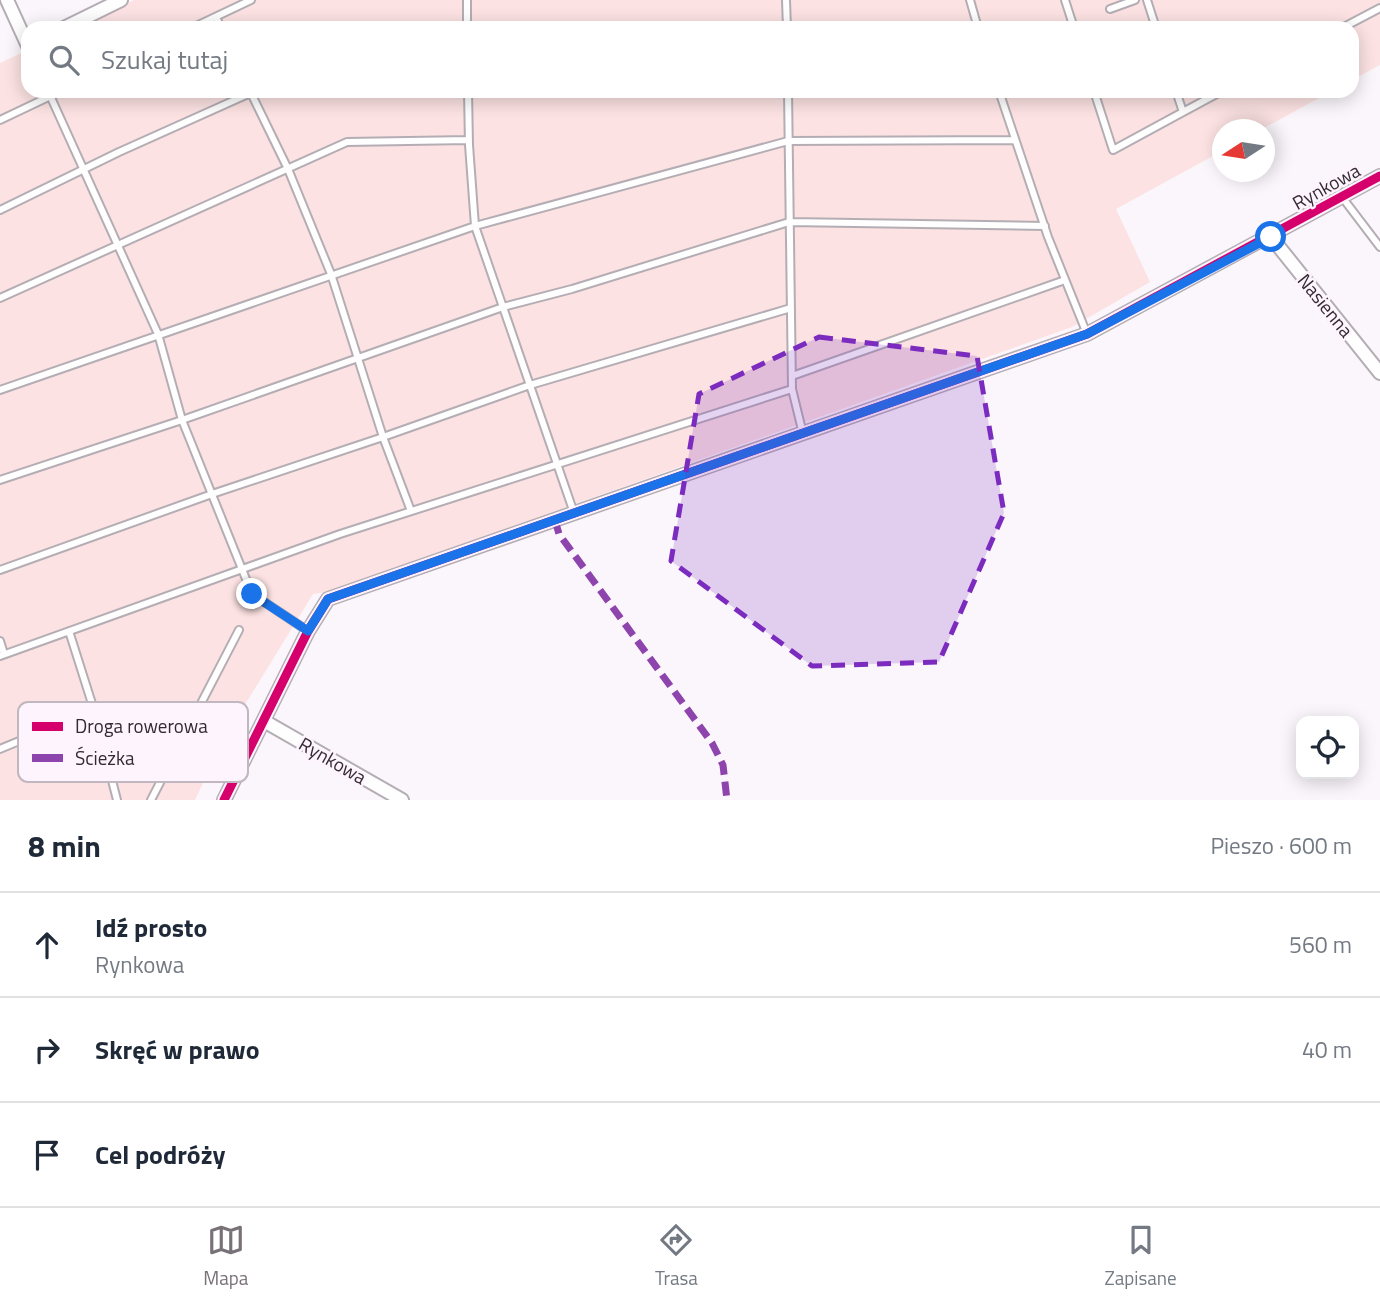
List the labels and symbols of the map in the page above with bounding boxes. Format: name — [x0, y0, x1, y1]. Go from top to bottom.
north arrow — [1212, 119, 1275, 182]
street label: Rynkowa — [1287, 155, 1366, 217]
route start — [1255, 221, 1286, 252]
street label: Nasienna — [1291, 267, 1361, 344]
route end — [236, 578, 267, 609]
legend — [18, 702, 248, 782]
text: Droga rowerowa — [75, 711, 208, 740]
street label: Rynkowa — [294, 729, 373, 791]
text: Ścieżka — [75, 743, 135, 772]

